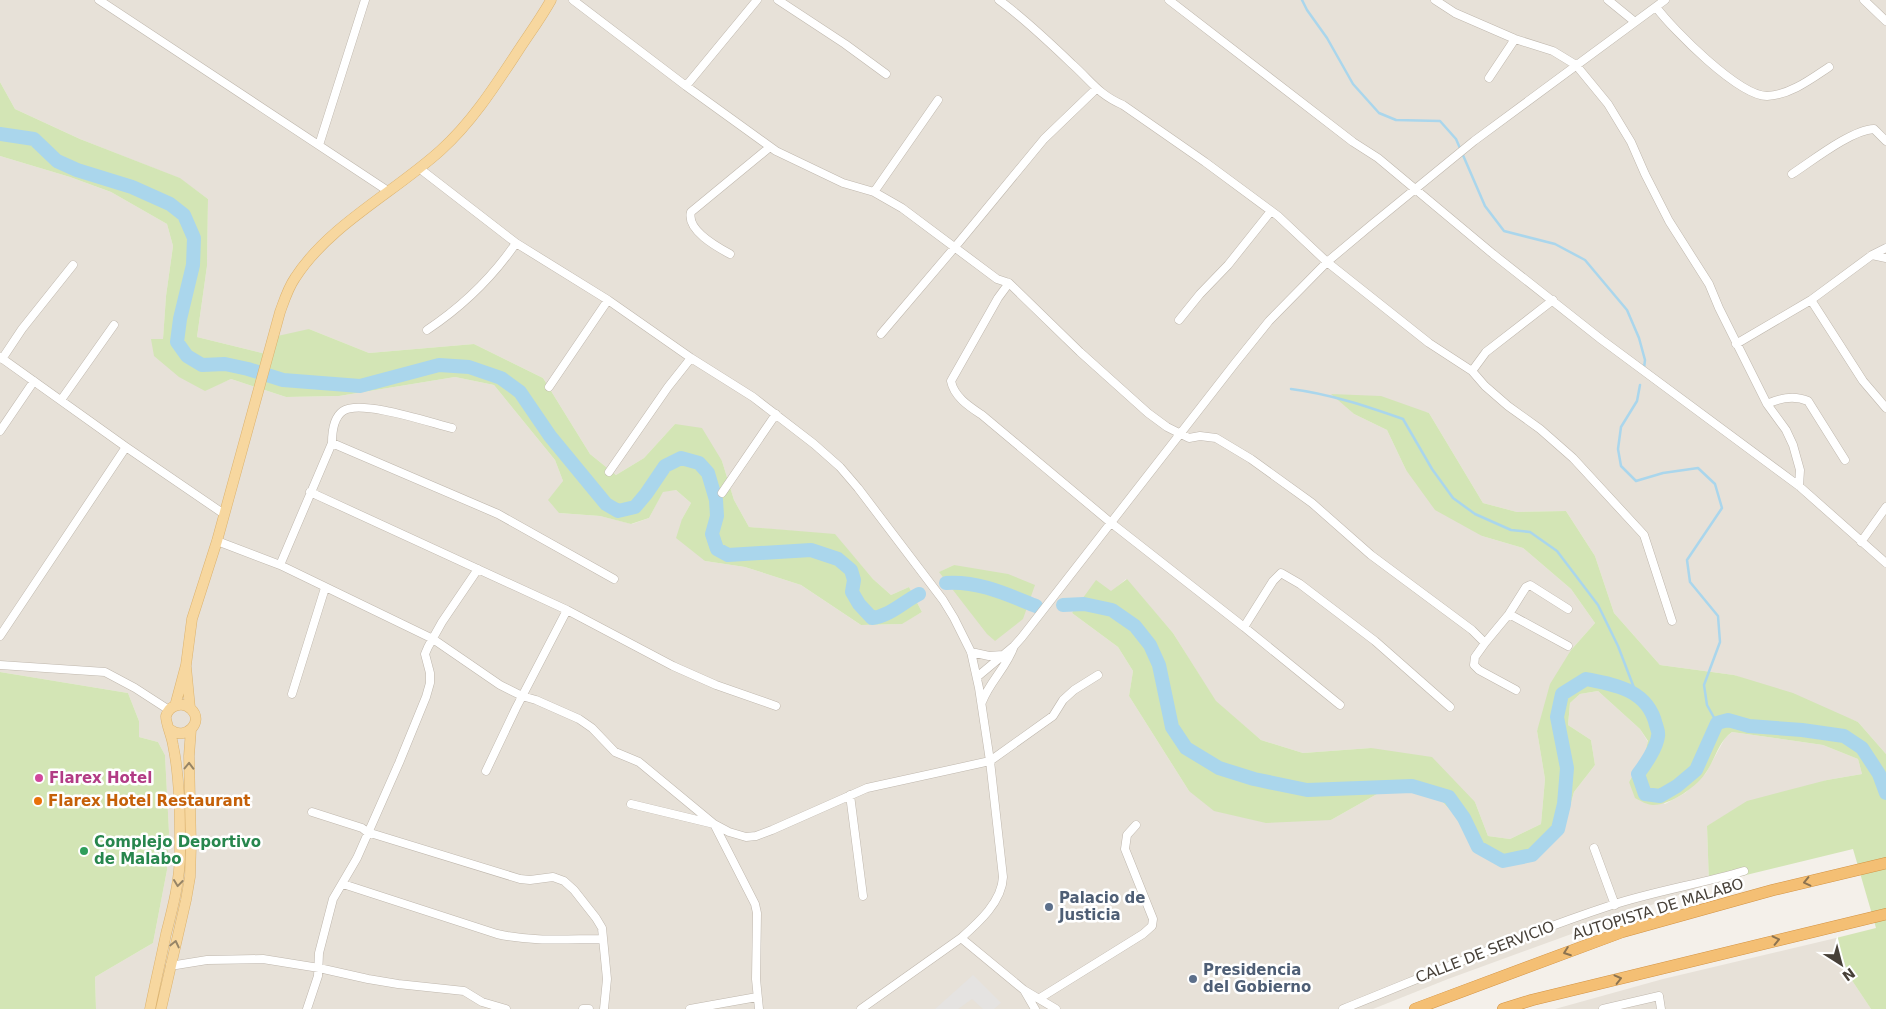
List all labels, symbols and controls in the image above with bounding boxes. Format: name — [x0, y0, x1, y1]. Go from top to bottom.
one-way arrow — [184, 762, 194, 770]
place label: Flarex Hotel — [49, 769, 152, 787]
marker: Flarex Hotel — [33, 772, 45, 784]
place label: Flarex Hotel Restaurant — [48, 792, 251, 810]
marker: Flarex Hotel Restaurant — [32, 795, 44, 807]
place label: Complejo Deportivo de Malabo — [94, 833, 261, 868]
marker: Complejo Deportivo de Malabo — [78, 845, 90, 857]
street label: AUTOPISTA DE MALABO — [1570, 874, 1746, 944]
one-way arrow — [1803, 876, 1811, 887]
one-way arrow — [173, 879, 183, 888]
place label: Palacio de Justicia — [1058, 889, 1145, 924]
marker: Palacio de Justicia — [1043, 901, 1055, 913]
street label: CALLE DE SERVICIO — [1413, 917, 1557, 987]
one-way arrow — [1772, 935, 1781, 946]
north arrow — [1816, 939, 1866, 989]
one-way arrow — [169, 940, 180, 949]
one-way arrow — [1563, 946, 1572, 956]
place label: Presidencia del Gobierno — [1203, 961, 1311, 996]
text: N — [1839, 965, 1858, 984]
marker: Presidencia del Gobierno — [1187, 973, 1199, 985]
one-way arrow — [1614, 974, 1623, 985]

